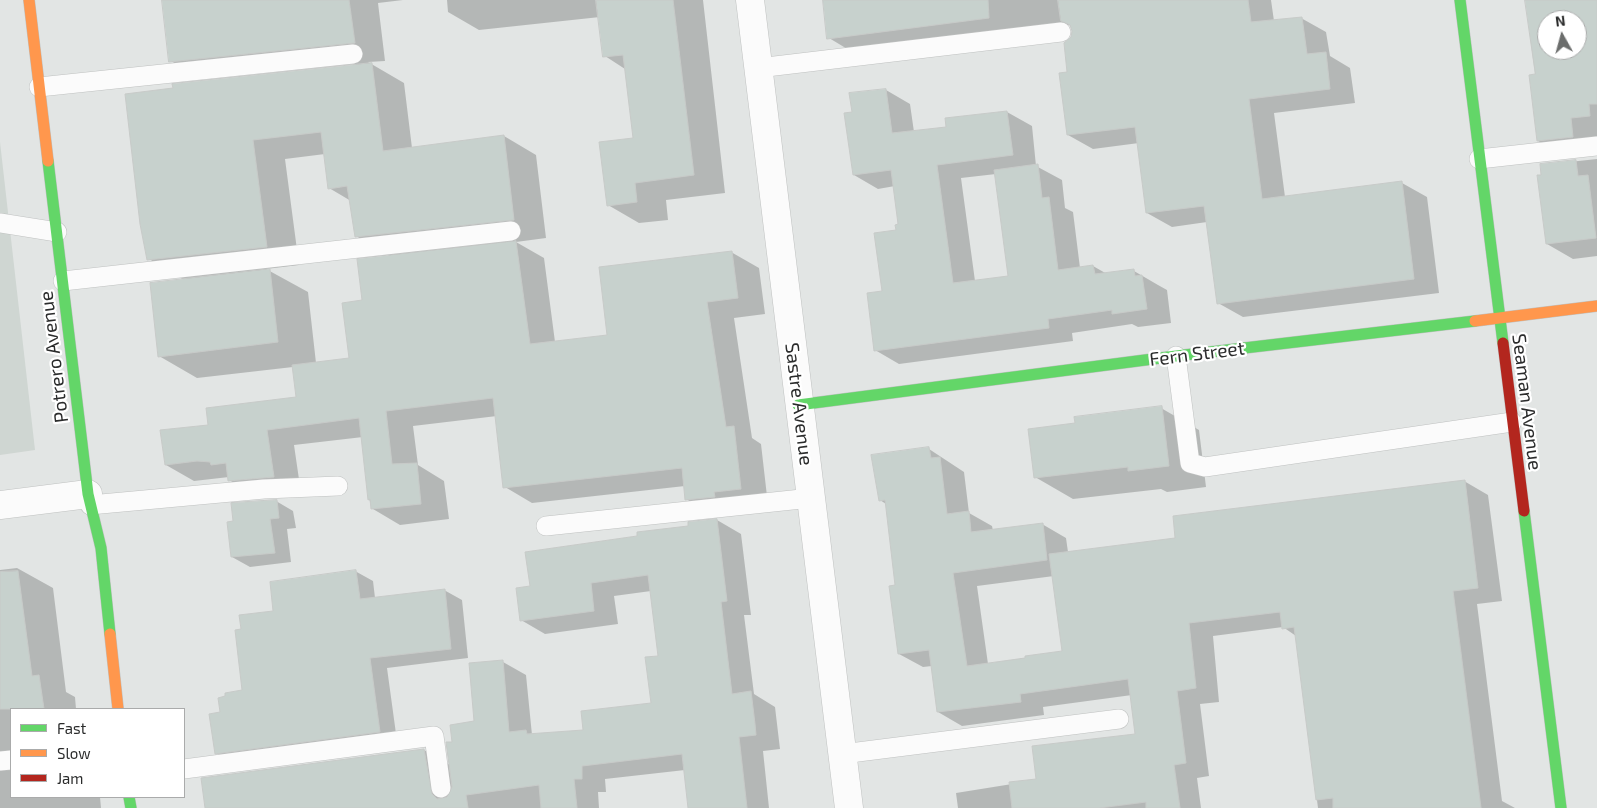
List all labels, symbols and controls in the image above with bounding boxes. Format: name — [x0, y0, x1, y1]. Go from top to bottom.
north arrow — [1537, 10, 1587, 60]
text: N — [1554, 12, 1566, 30]
street label: Potrero Avenue — [35, 290, 73, 424]
street label: Seaman Avenue — [1507, 332, 1547, 472]
street label: Fern Street — [1148, 337, 1246, 371]
street label: Sastre Avenue — [780, 341, 818, 467]
legend — [10, 708, 185, 798]
text: Fast — [57, 719, 86, 737]
text: Slow — [57, 744, 91, 762]
text: Jam — [57, 769, 83, 787]

